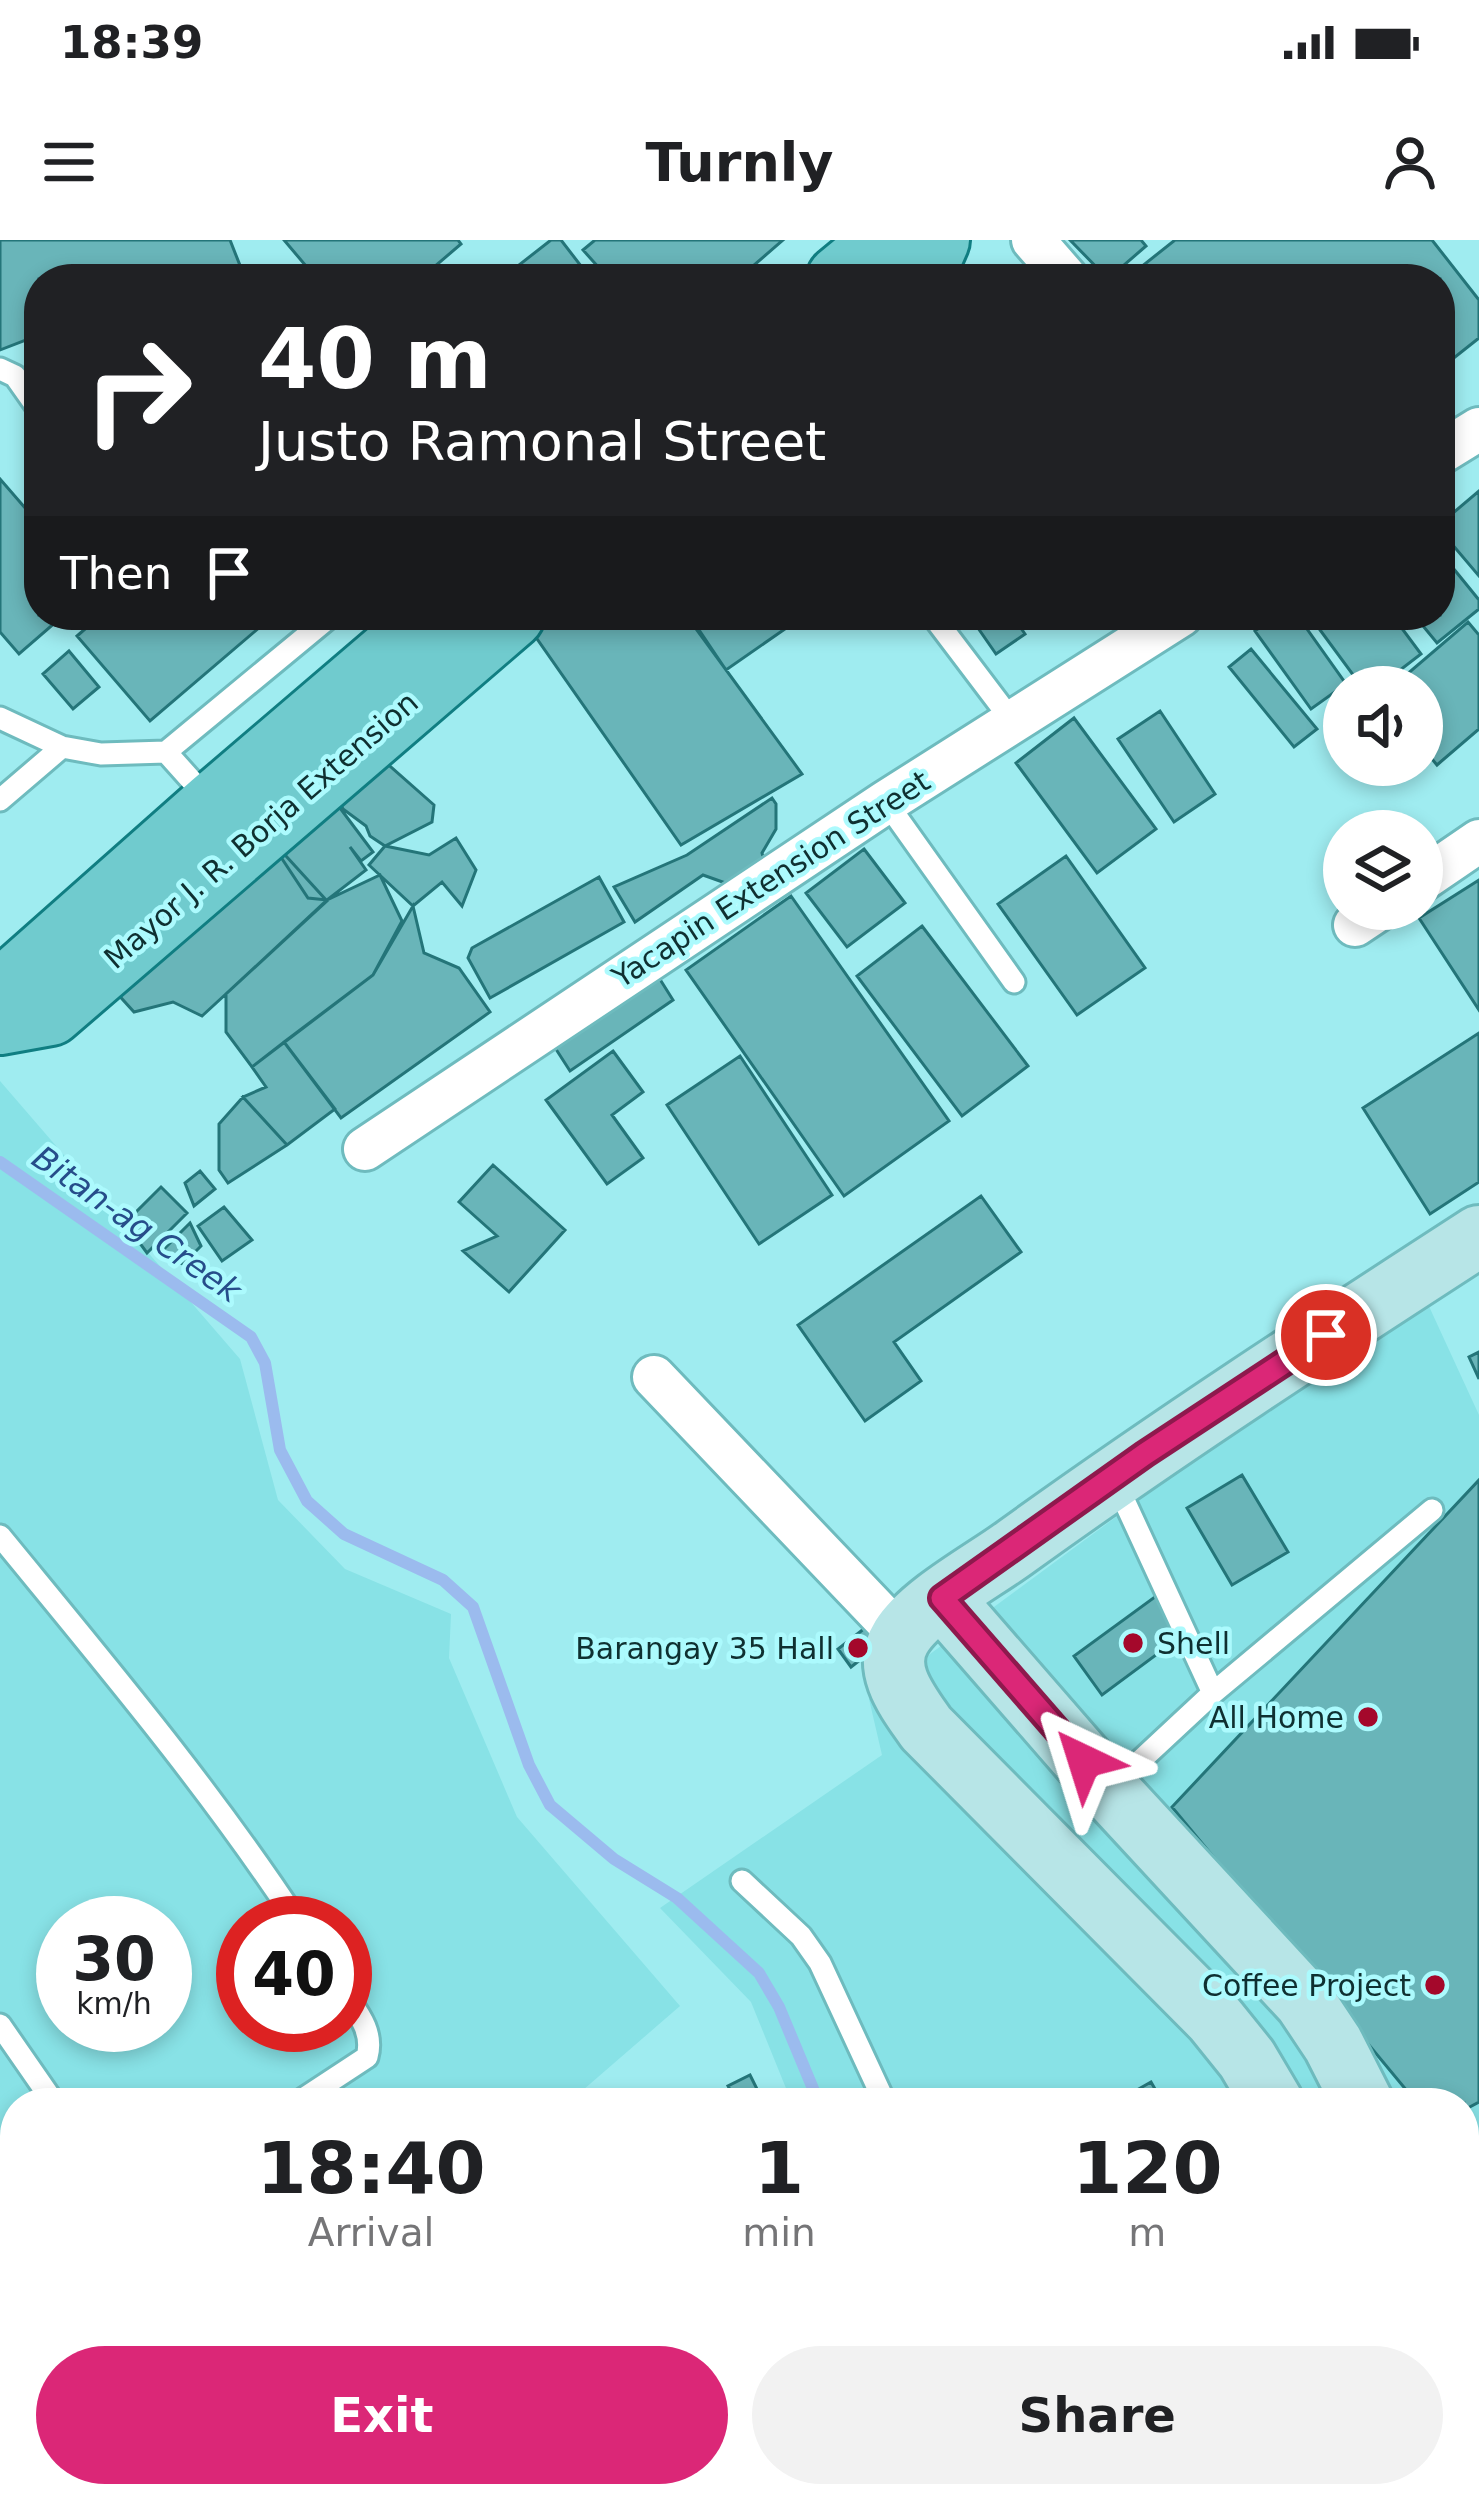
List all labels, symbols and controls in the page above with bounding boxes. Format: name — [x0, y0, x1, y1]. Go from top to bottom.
text: 18:39 — [60, 16, 203, 69]
icon: menu — [36, 129, 102, 195]
icon: person — [1377, 129, 1443, 195]
text: Turnly — [645, 131, 834, 194]
text: 40 m — [258, 310, 492, 408]
icon: right — [60, 312, 216, 468]
text: Justo Ramonal Street — [258, 410, 826, 473]
icon: arrive — [196, 540, 262, 606]
text: Then — [60, 547, 172, 600]
map controls — [1323, 666, 1443, 930]
button: sound — [1323, 666, 1443, 786]
street label: Mayor J. R. Borja Extension — [97, 684, 425, 976]
street label: Yacapin Extension Street — [605, 763, 936, 995]
button: layers — [1323, 810, 1443, 930]
water label: Bitan-ag Creek — [25, 1138, 250, 1312]
pin — [1275, 1284, 1377, 1386]
icon: arrive — [1293, 1302, 1359, 1368]
place label: Shell — [1157, 1626, 1230, 1661]
marker: Shell — [1120, 1630, 1146, 1656]
place label: Barangay 35 Hall — [575, 1631, 834, 1666]
marker: Barangay 35 Hall — [845, 1635, 871, 1661]
position arrow — [1021, 1698, 1147, 1824]
place label: All Home — [1209, 1700, 1344, 1735]
marker: All Home — [1355, 1704, 1381, 1730]
speed limit sign: 40 — [216, 1896, 372, 2052]
text: 30 — [72, 1924, 156, 1994]
place label: Coffee Project — [1202, 1968, 1411, 2003]
marker: Coffee Project — [1422, 1972, 1448, 1998]
text: km/h — [76, 1986, 152, 2021]
text: 18:40 — [256, 2126, 486, 2210]
text: 1 — [754, 2126, 804, 2210]
text: 120 — [1072, 2126, 1222, 2210]
text: Arrival — [308, 2210, 434, 2255]
text: min — [742, 2210, 816, 2255]
text: m — [1128, 2210, 1166, 2255]
button: Exit — [36, 2346, 728, 2484]
button: Share — [752, 2346, 1443, 2484]

